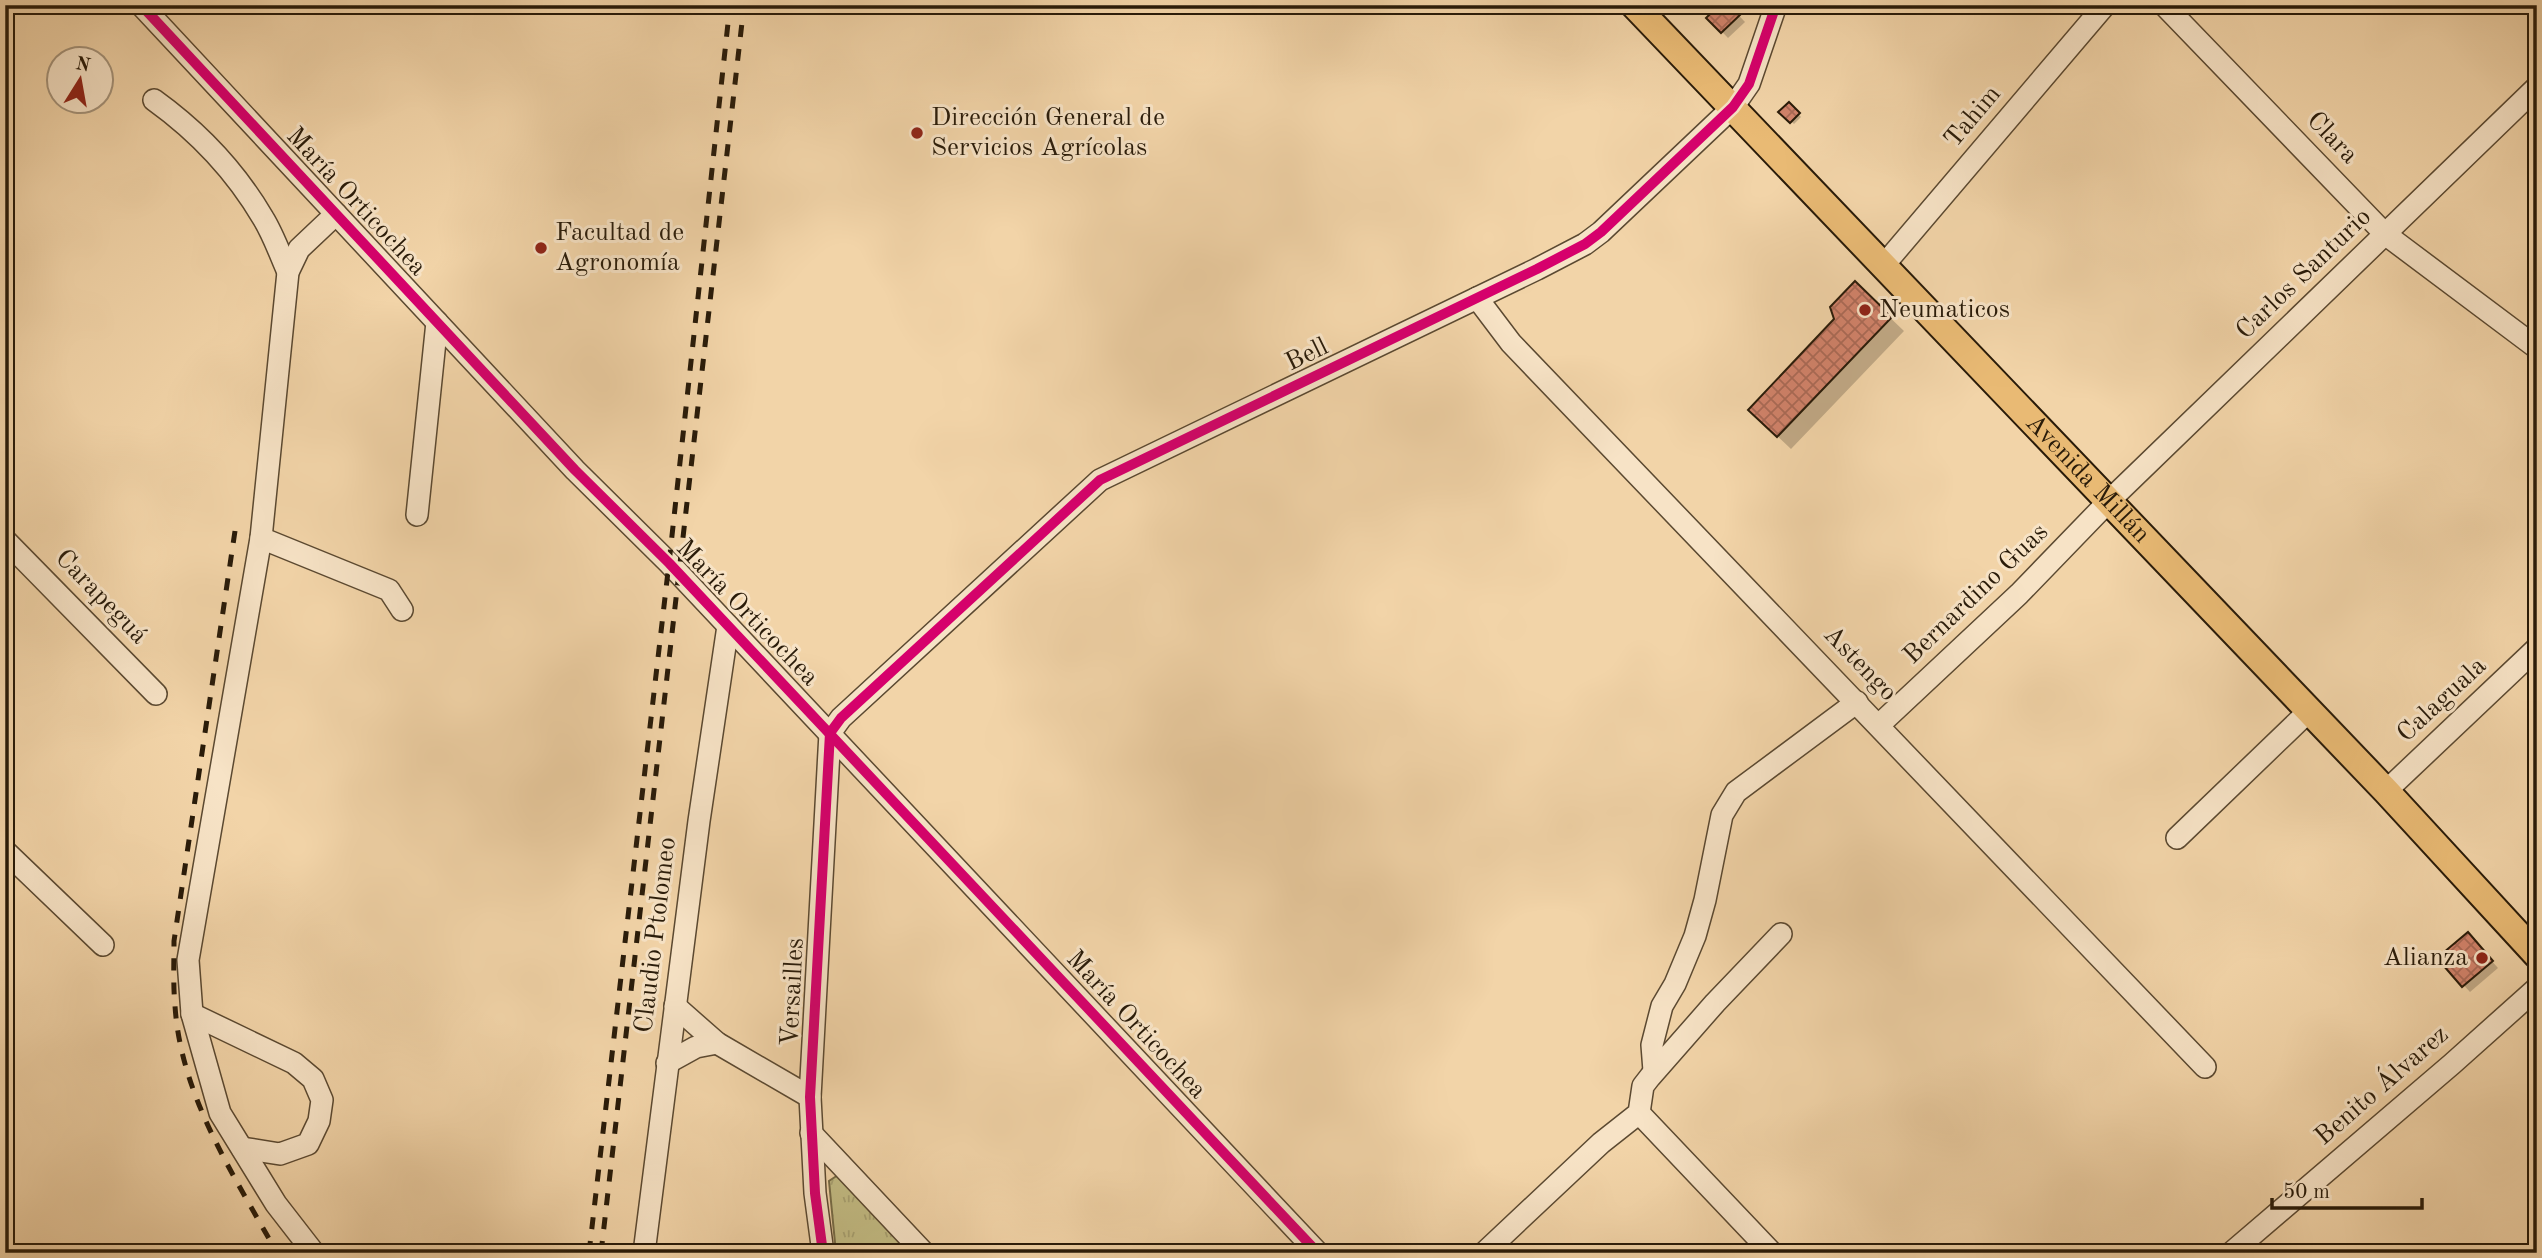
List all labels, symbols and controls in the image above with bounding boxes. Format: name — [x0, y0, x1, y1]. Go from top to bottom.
north arrow — [46, 46, 116, 116]
text: N — [74, 55, 92, 77]
street label: Tahim — [1940, 81, 2006, 153]
place label: Dirección General de Servicios Agrícolas — [931, 105, 1165, 161]
street label: Clara — [2302, 107, 2363, 169]
street label: María Orticochea — [281, 123, 431, 281]
marker: Dirección General de Servicios Agrícolas — [909, 125, 925, 141]
street label: Carlos Santurio — [2232, 204, 2376, 344]
place label: Facultad de Agronomía — [555, 220, 684, 276]
marker: Facultad de Agronomía — [533, 240, 549, 256]
place label: Neumaticos — [1879, 297, 2010, 323]
marker: Neumaticos — [1857, 302, 1873, 318]
street label: Bell — [1282, 334, 1332, 376]
street label: Avenida Millán — [2020, 410, 2155, 548]
street label: Bernardino Guas — [1899, 519, 2053, 669]
street label: María Orticochea — [671, 535, 823, 691]
street label: Carapeguá — [50, 545, 152, 649]
street label: Astengo — [1818, 621, 1902, 707]
street label: Calaguala — [2393, 653, 2491, 747]
street label: Claudio Ptolomeo — [631, 836, 681, 1034]
street label: Versailles — [777, 937, 809, 1047]
place label: Alianza — [2383, 945, 2468, 971]
street label: María Orticochea — [1061, 946, 1211, 1104]
marker: Alianza — [2474, 950, 2490, 966]
street label: Benito Álvarez — [2308, 1018, 2454, 1151]
scale bar — [2272, 1167, 2423, 1211]
text: 50 m — [2283, 1182, 2330, 1203]

